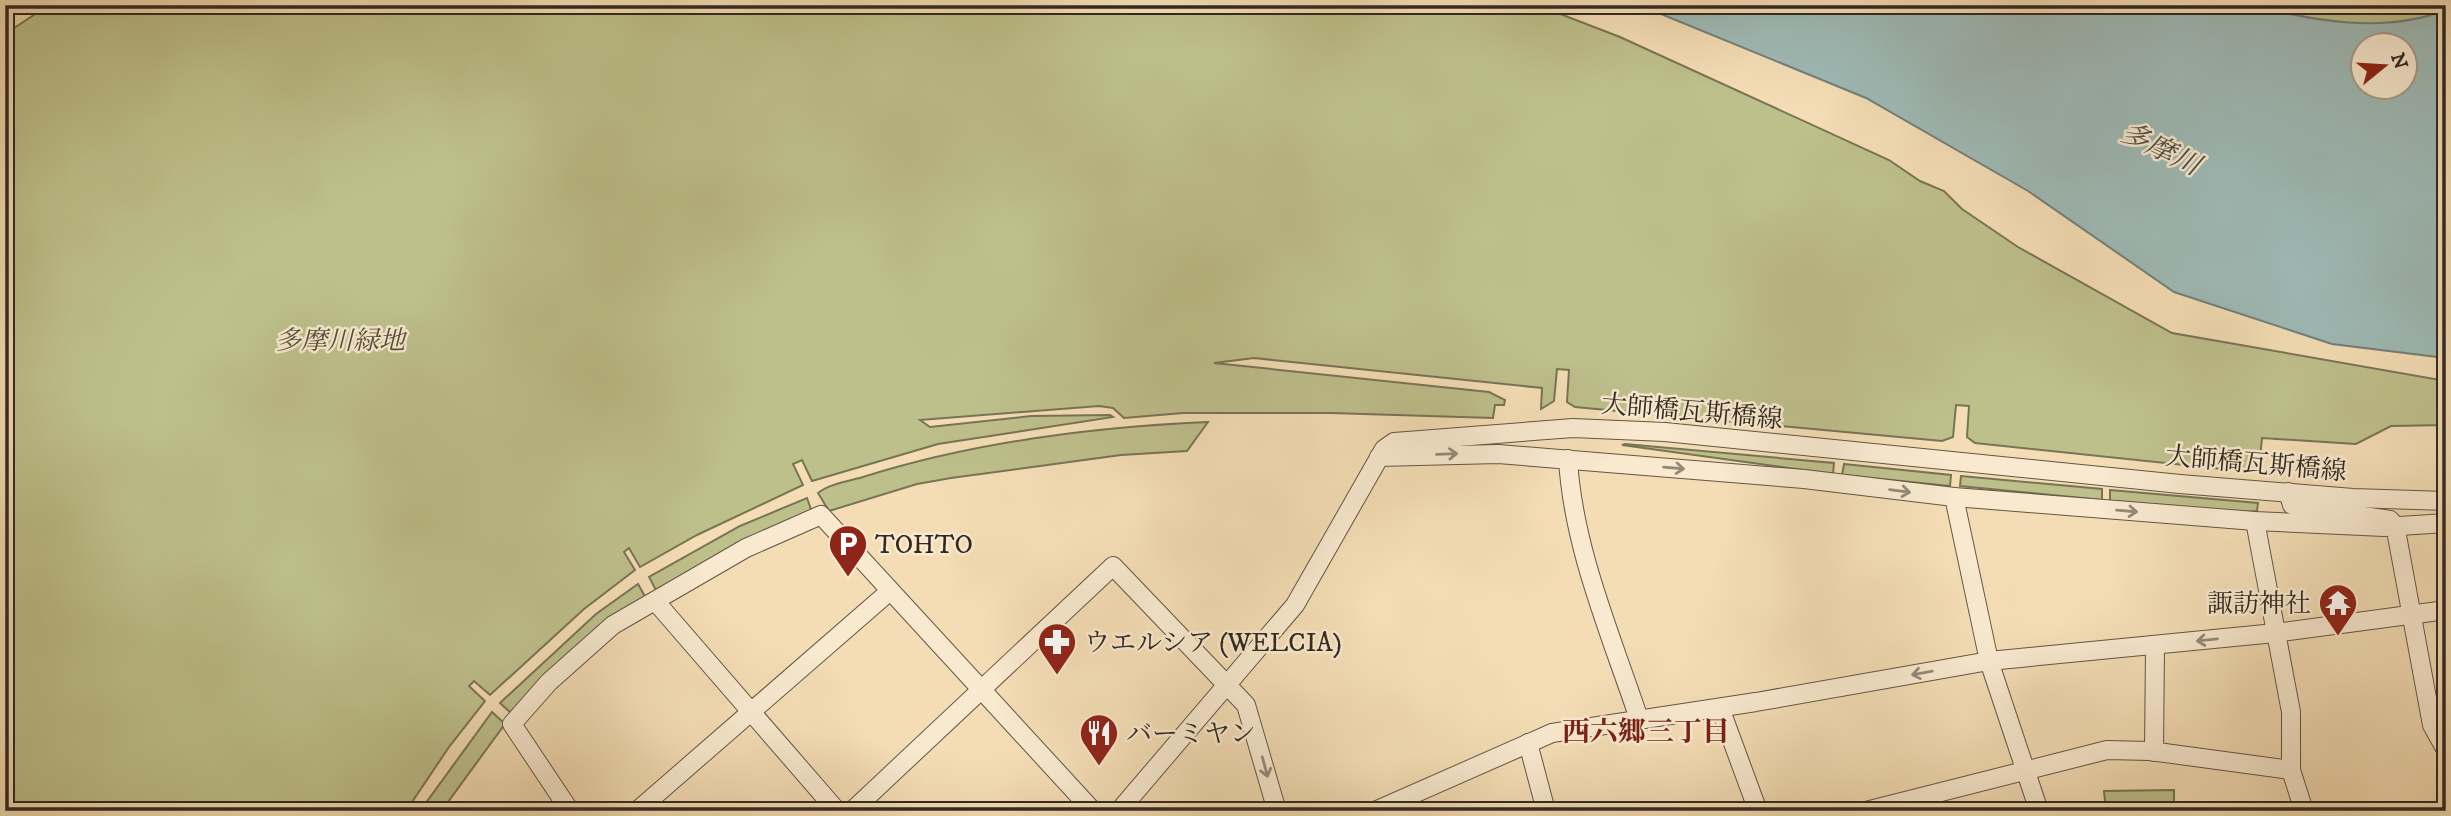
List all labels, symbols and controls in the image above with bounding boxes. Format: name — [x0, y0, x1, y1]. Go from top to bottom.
north arrow — [2350, 32, 2420, 102]
text: N — [2385, 50, 2412, 73]
water label: 多摩川 — [2115, 115, 2208, 185]
park label: 多摩川緑地 — [275, 325, 408, 358]
street label: 大師橋瓦斯橋線 — [1600, 388, 1784, 437]
street label: 大師橋瓦斯橋線 — [2164, 440, 2348, 489]
one-way arrow — [1435, 447, 1458, 460]
one-way arrow — [1662, 462, 1685, 475]
one-way arrow — [1888, 484, 1911, 497]
one-way arrow — [2115, 505, 2138, 518]
parking icon: TOHTO — [827, 523, 869, 578]
place label: TOHTO — [875, 529, 973, 562]
temple icon: 諏訪神社 — [2317, 582, 2359, 637]
place label: 諏訪神社 — [2207, 588, 2311, 621]
pharmacy icon: ウエルシア (WELCIA) — [1036, 621, 1078, 676]
place label: ウエルシア (WELCIA) — [1084, 627, 1342, 660]
one-way arrow — [2196, 634, 2219, 647]
one-way arrow — [1911, 667, 1934, 680]
restaurant icon: バーミヤン — [1078, 712, 1120, 767]
district label: 西六郷三丁目 — [1562, 715, 1730, 750]
place label: バーミヤン — [1126, 718, 1256, 751]
one-way arrow — [1259, 756, 1272, 778]

